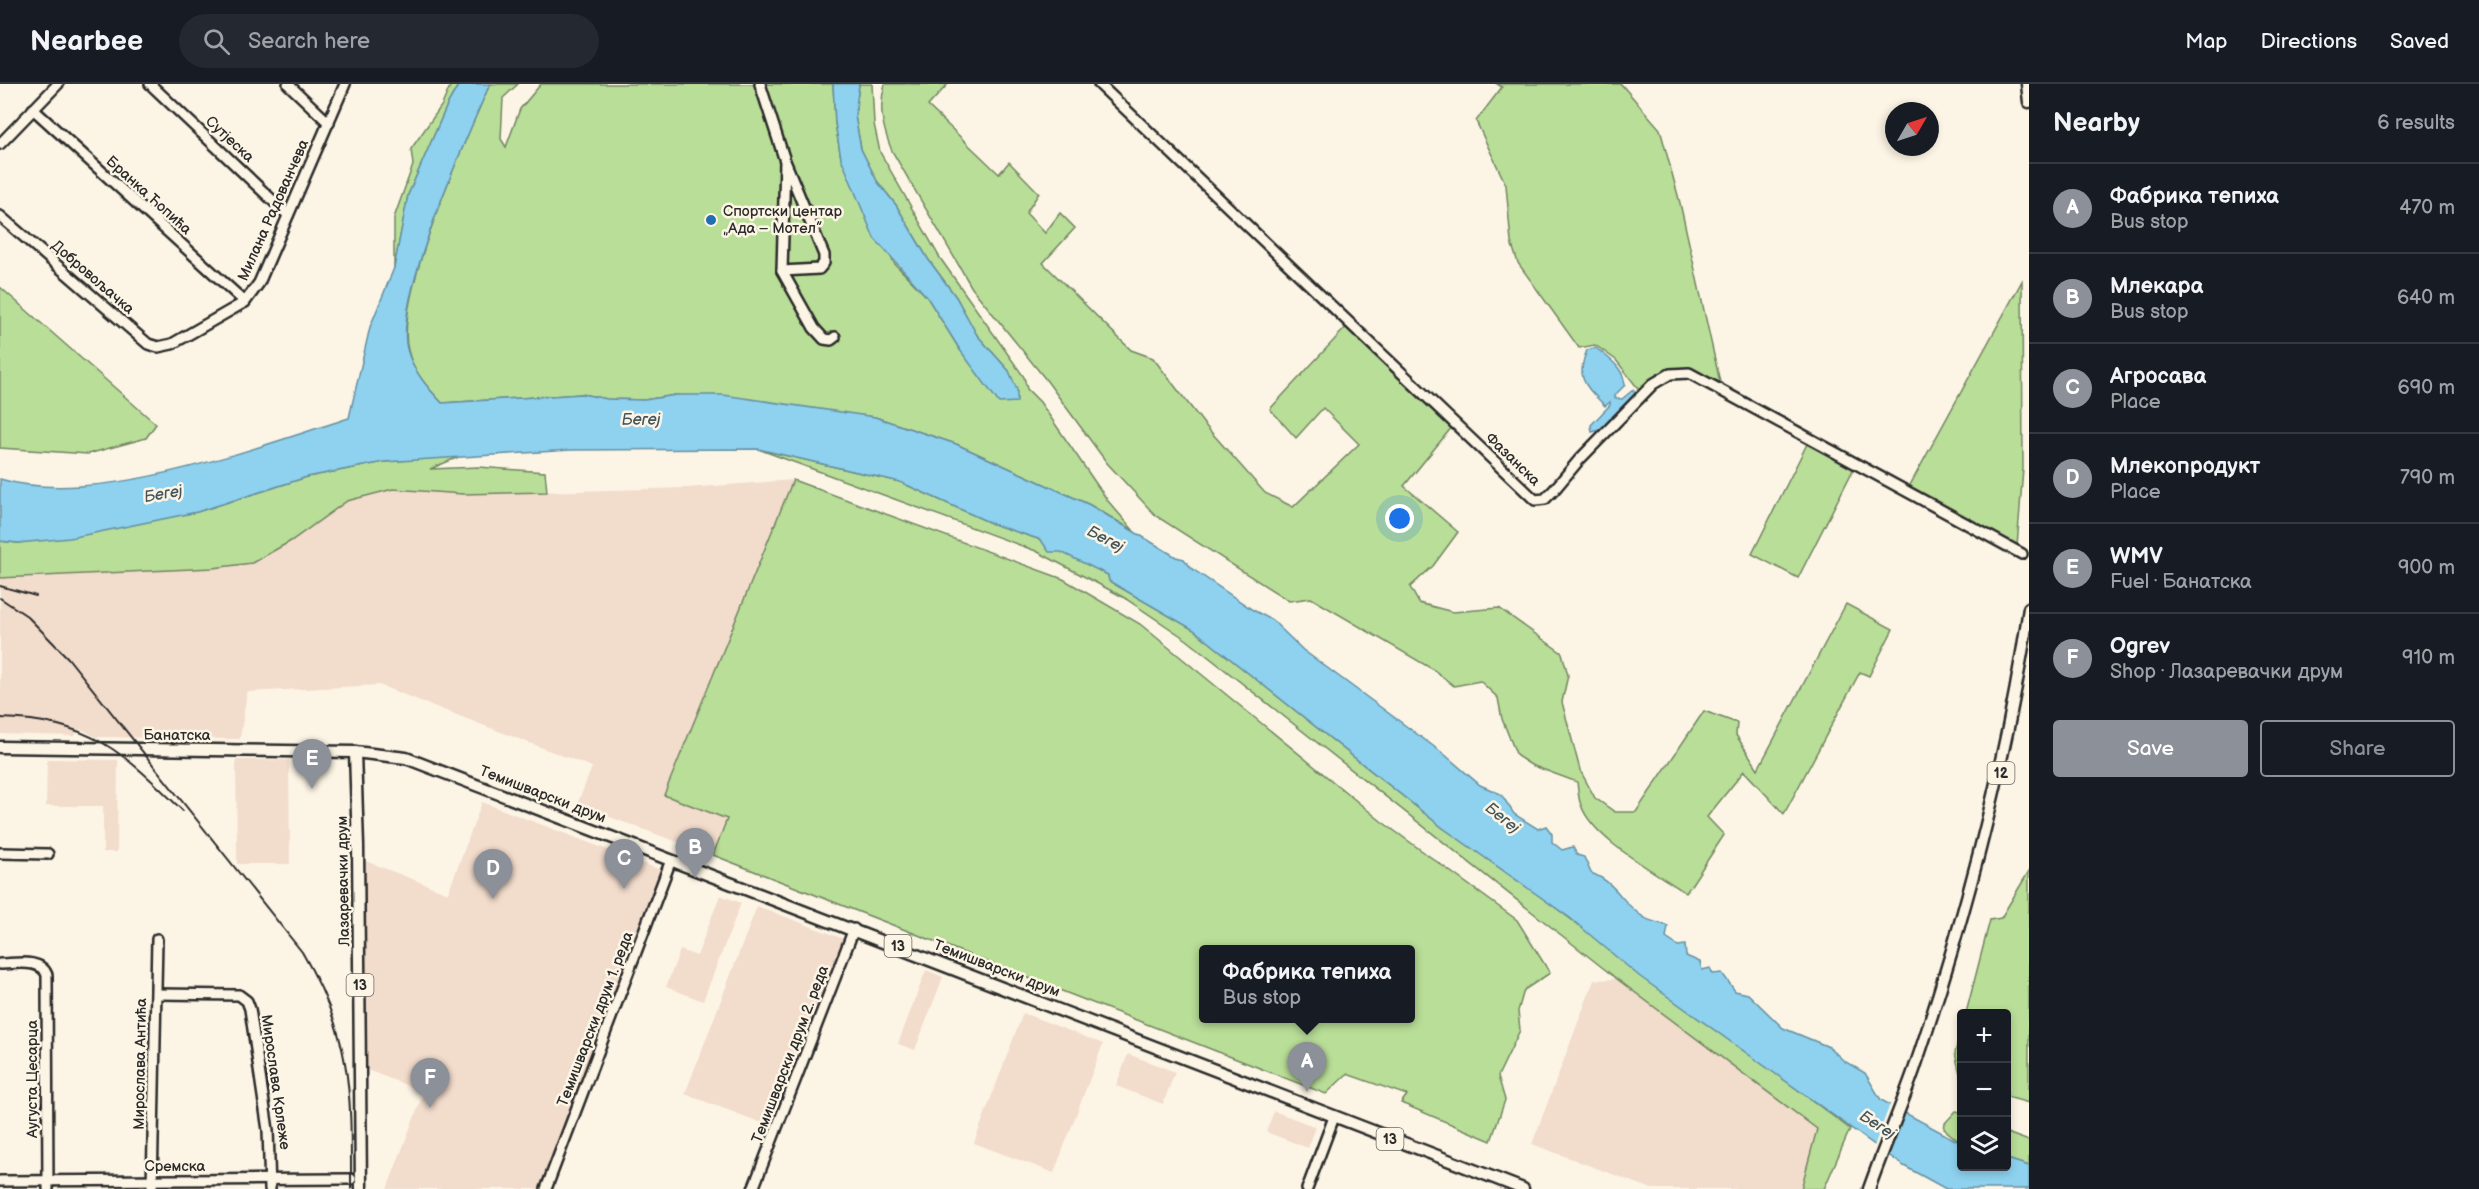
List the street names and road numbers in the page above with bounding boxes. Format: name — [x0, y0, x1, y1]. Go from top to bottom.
street label: Сутјеска — [201, 112, 258, 167]
street label: Милана Радованчева — [234, 136, 313, 284]
street label: Бранка Ћопића — [102, 152, 196, 239]
street label: Добровољачка — [47, 236, 138, 319]
street label: Фазанска — [1481, 429, 1544, 490]
street label: Банатска — [143, 726, 211, 745]
street label: Темишварски друм — [477, 762, 609, 827]
road number: 12 — [1988, 762, 2014, 784]
street label: Лазаревачки друм — [333, 816, 354, 947]
street label: Темишварски друм 1. реда — [553, 929, 638, 1109]
road number: 13 — [884, 935, 912, 957]
street label: Темишварски друм — [931, 936, 1063, 1001]
street label: Темишварски друм 2. реда — [748, 962, 833, 1146]
road number: 13 — [346, 974, 374, 996]
street label: Мирослава Антића — [130, 998, 151, 1130]
street label: Мирослава Крлеже — [257, 1013, 294, 1151]
street label: Аугуста Цесарца — [23, 1020, 42, 1139]
road number: 13 — [1376, 1128, 1404, 1150]
street label: Сремска — [145, 1157, 206, 1176]

